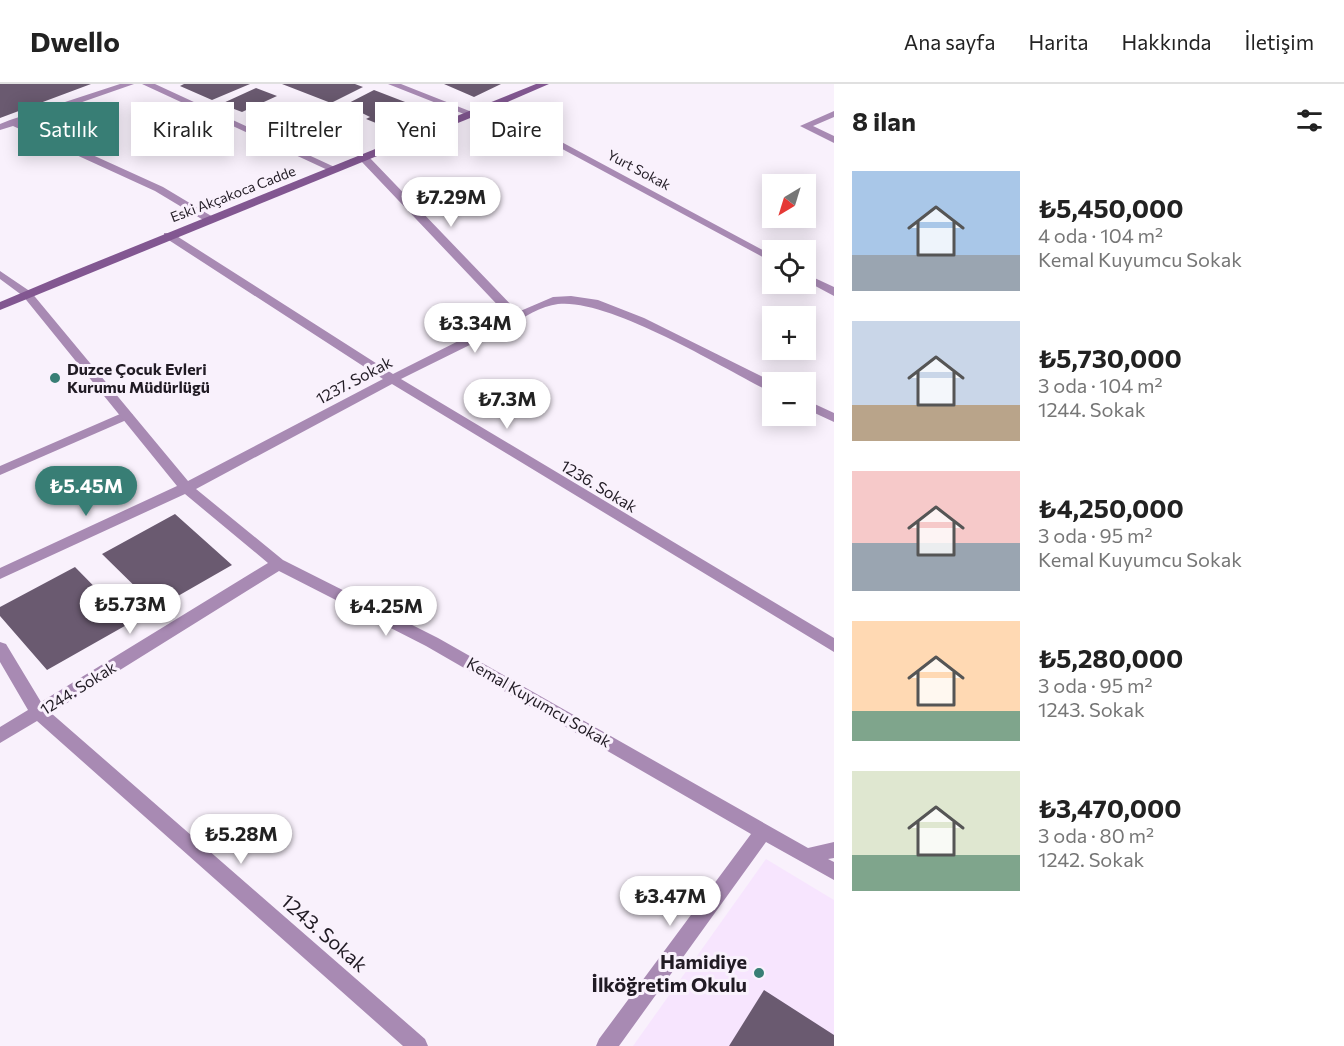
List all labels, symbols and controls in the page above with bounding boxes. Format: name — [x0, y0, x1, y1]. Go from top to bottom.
text: Dwello — [30, 24, 120, 58]
text: Ana sayfa — [904, 29, 995, 54]
text: Harita — [1028, 29, 1089, 54]
text: Hakkında — [1122, 29, 1212, 54]
text: İletişim — [1245, 29, 1314, 54]
chip: Satılık — [18, 102, 119, 156]
chip: Kiralık — [131, 102, 234, 156]
chip: Filtreler — [246, 102, 363, 156]
chip: Yeni — [375, 102, 458, 156]
chip: Daire — [470, 102, 563, 156]
icon: filters — [1293, 104, 1326, 137]
text: 8 ilan — [852, 105, 916, 136]
street label: Yurt Sokak — [605, 146, 674, 193]
street label: Eski Akçakoca Cadde — [168, 162, 298, 225]
north arrow — [762, 174, 816, 228]
map controls — [762, 174, 816, 426]
pin: ₺7.29M — [402, 177, 500, 228]
text: ₺7.29M — [416, 184, 486, 208]
text: ₺5,450,000 — [1038, 192, 1183, 223]
icon: home — [900, 195, 972, 267]
text: 4 oda · 104 m² — [1038, 223, 1163, 247]
button: locate — [762, 240, 816, 294]
text: Kemal Kuyumcu Sokak — [1038, 247, 1242, 271]
pin: ₺3.34M — [426, 303, 524, 354]
button: + — [762, 306, 816, 360]
text: ₺3.34M — [438, 310, 512, 334]
text: ₺5,730,000 — [1038, 342, 1182, 373]
icon: home — [900, 345, 972, 417]
street label: 1237. Sokak — [312, 351, 395, 408]
place label: Duzce Çocuk Evleri Kurumu Müdürlügü — [67, 359, 210, 396]
marker: Duzce Çocuk Evleri Kurumu Müdürlügü — [48, 371, 62, 385]
button: − — [762, 372, 816, 426]
text: 3 oda · 104 m² — [1038, 373, 1163, 397]
pin: ₺7.3M — [465, 379, 549, 430]
text: ₺7.3M — [478, 386, 536, 410]
text: 1244. Sokak — [1038, 397, 1146, 421]
street label: 1236. Sokak — [558, 455, 641, 516]
pin: ₺5.45M — [37, 466, 135, 517]
text: ₺5.45M — [49, 473, 123, 497]
text: ₺4,250,000 — [1038, 492, 1184, 523]
icon: home — [900, 495, 972, 567]
text: 3 oda · 95 m² — [1038, 523, 1153, 547]
text: Kemal Kuyumcu Sokak — [1038, 547, 1242, 571]
pin: ₺5.73M — [81, 584, 179, 635]
pin: ₺4.25M — [337, 586, 435, 637]
text: ₺5.73M — [94, 591, 166, 615]
text: ₺4.25M — [349, 593, 423, 617]
text: ₺5,280,000 — [1038, 642, 1183, 673]
icon: home — [900, 645, 972, 717]
street label: Kemal Kuyumcu Sokak — [464, 653, 615, 751]
street label: 1244. Sokak — [36, 657, 120, 718]
text: 3 oda · 95 m² — [1038, 673, 1153, 697]
text: 1243. Sokak — [1038, 697, 1145, 721]
text: ₺3,470,000 — [1038, 792, 1182, 823]
icon: home — [900, 795, 972, 867]
pin: ₺5.28M — [192, 814, 290, 865]
text: ₺5.28M — [204, 821, 278, 845]
text: 3 oda · 80 m² — [1038, 823, 1154, 847]
text: 1242. Sokak — [1038, 847, 1144, 871]
pin: ₺3.47M — [621, 876, 719, 927]
text: ₺3.47M — [634, 883, 706, 907]
street label: 1243. Sokak — [277, 888, 373, 976]
place label: Hamidiye İlköğretim Okulu — [592, 949, 747, 996]
marker: Hamidiye İlköğretim Okulu — [752, 966, 766, 980]

